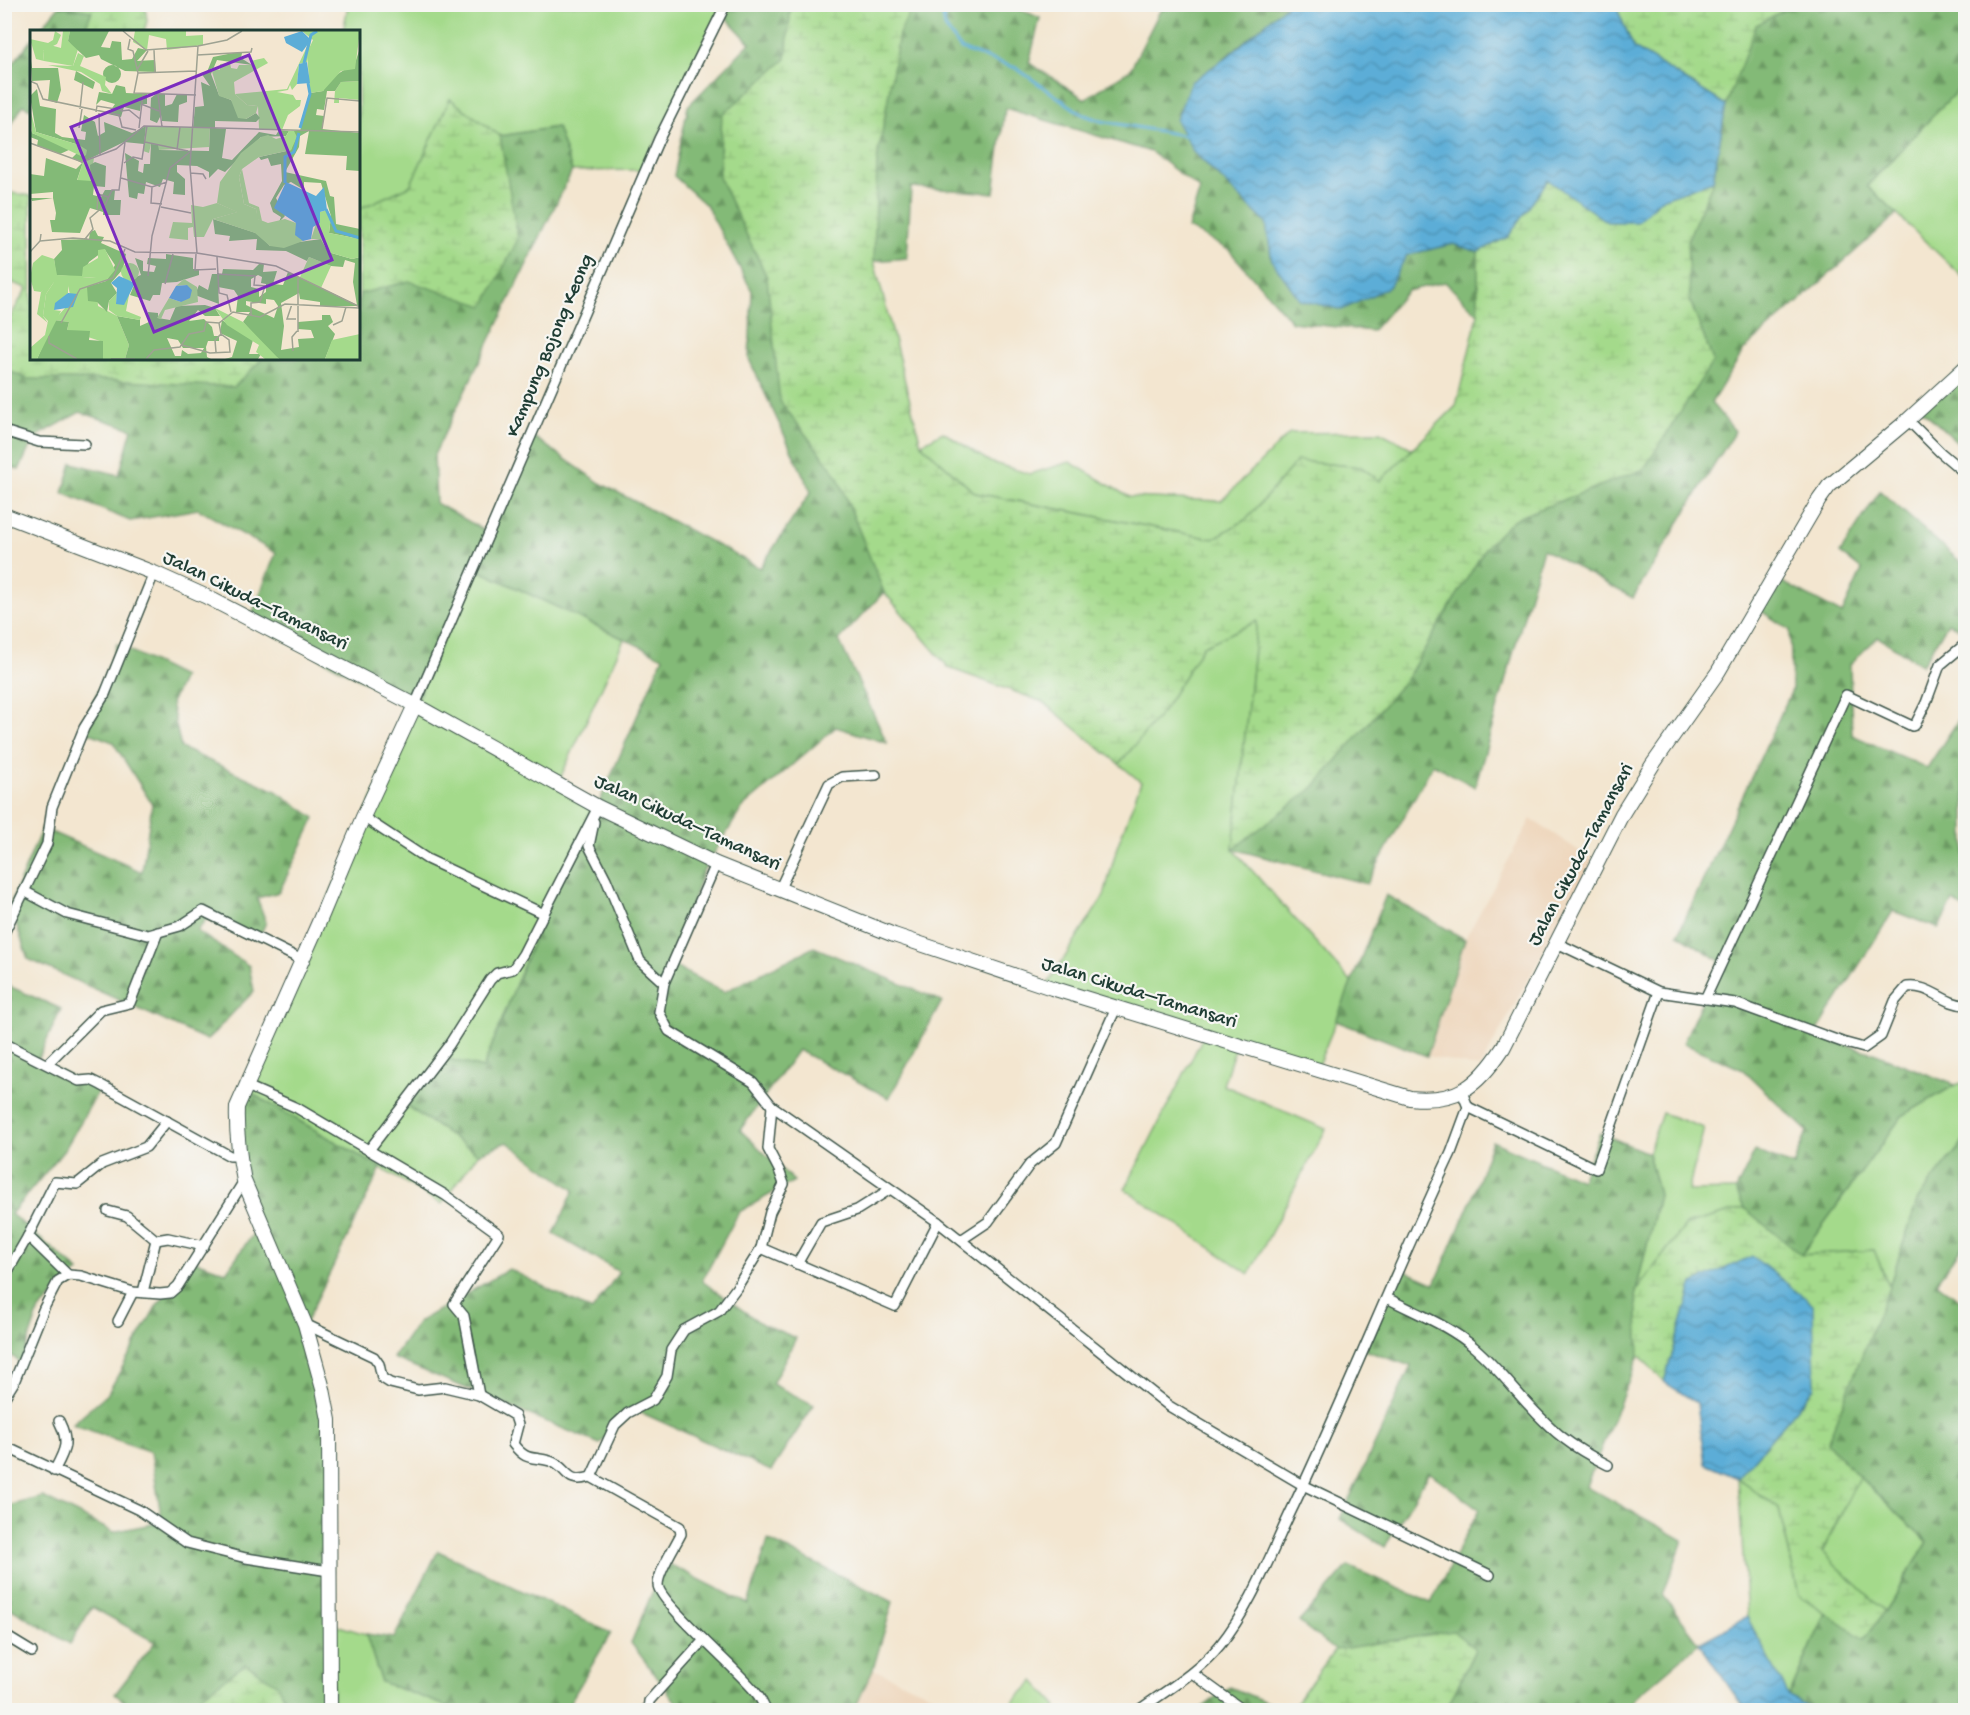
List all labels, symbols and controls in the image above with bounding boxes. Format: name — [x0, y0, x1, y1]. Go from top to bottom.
inset map — [30, 30, 360, 360]
street label: Kampung Bojong Keong — [502, 251, 600, 441]
street label: Jalan Cikuda–Tamansari — [159, 547, 351, 657]
street label: Jalan Cikuda–Tamansari — [1524, 760, 1640, 950]
street label: Jalan Cikuda–Tamansari — [590, 771, 784, 877]
street label: Jalan Cikuda–Tamansari — [1038, 953, 1240, 1035]

